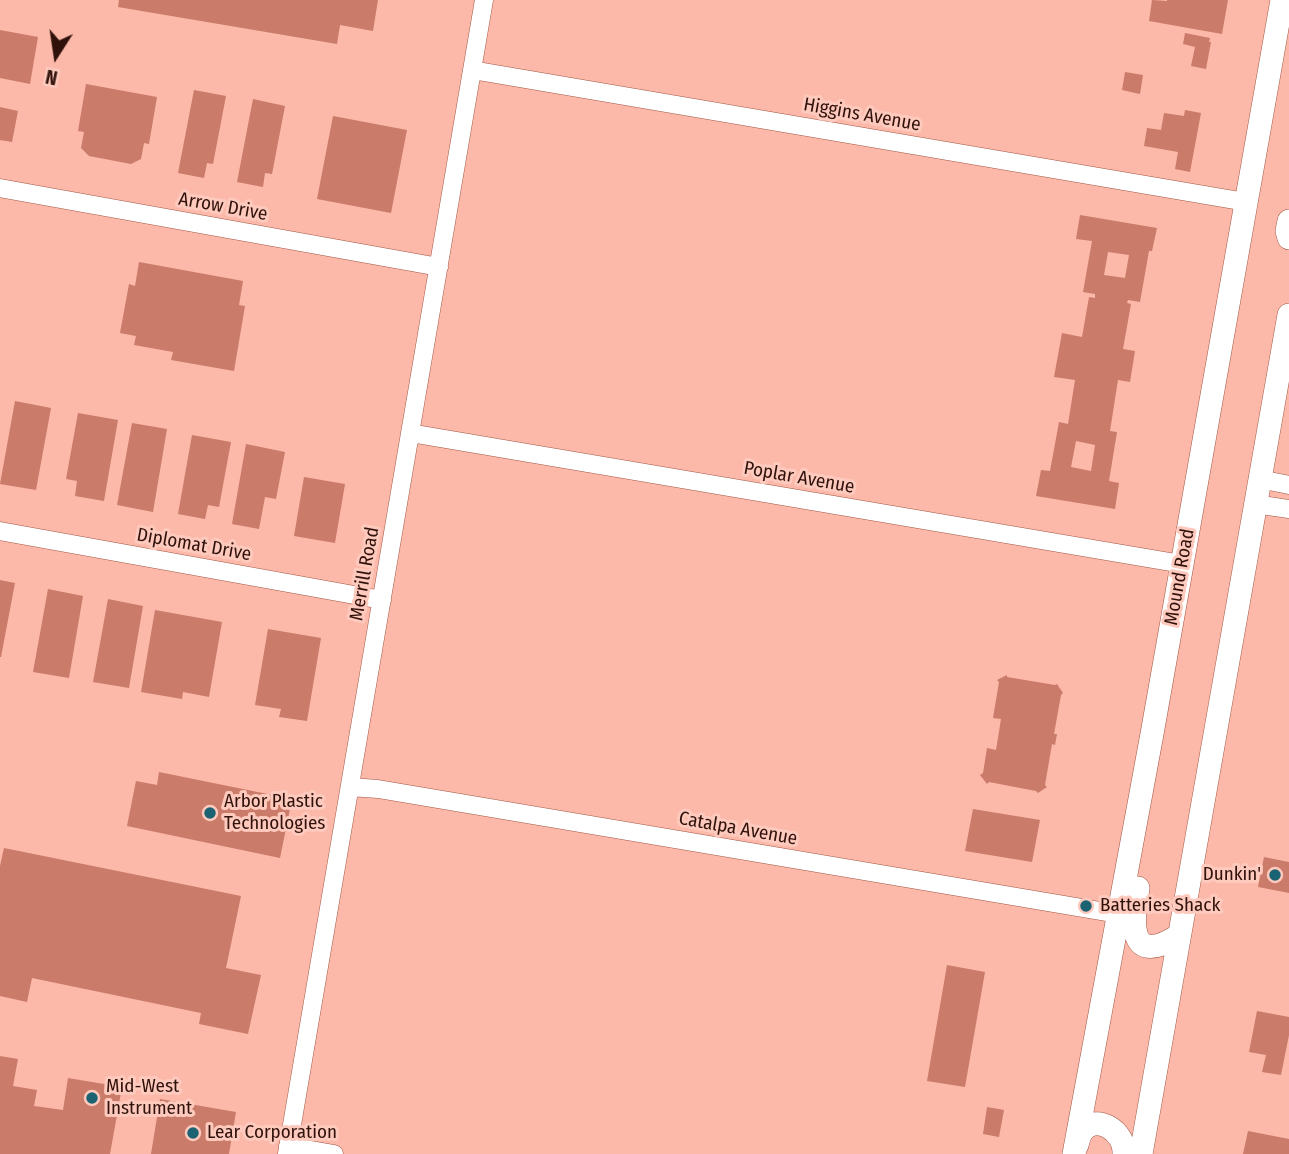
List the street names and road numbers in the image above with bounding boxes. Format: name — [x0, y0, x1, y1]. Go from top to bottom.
street label: Higgins Avenue — [802, 93, 922, 137]
street label: Arrow Drive — [177, 188, 269, 226]
street label: Poplar Avenue — [742, 457, 856, 499]
street label: Diplomat Drive — [135, 524, 253, 566]
street label: Merrill Road — [346, 525, 384, 623]
street label: Mound Road — [1160, 527, 1200, 627]
street label: Catalpa Avenue — [677, 807, 799, 851]

